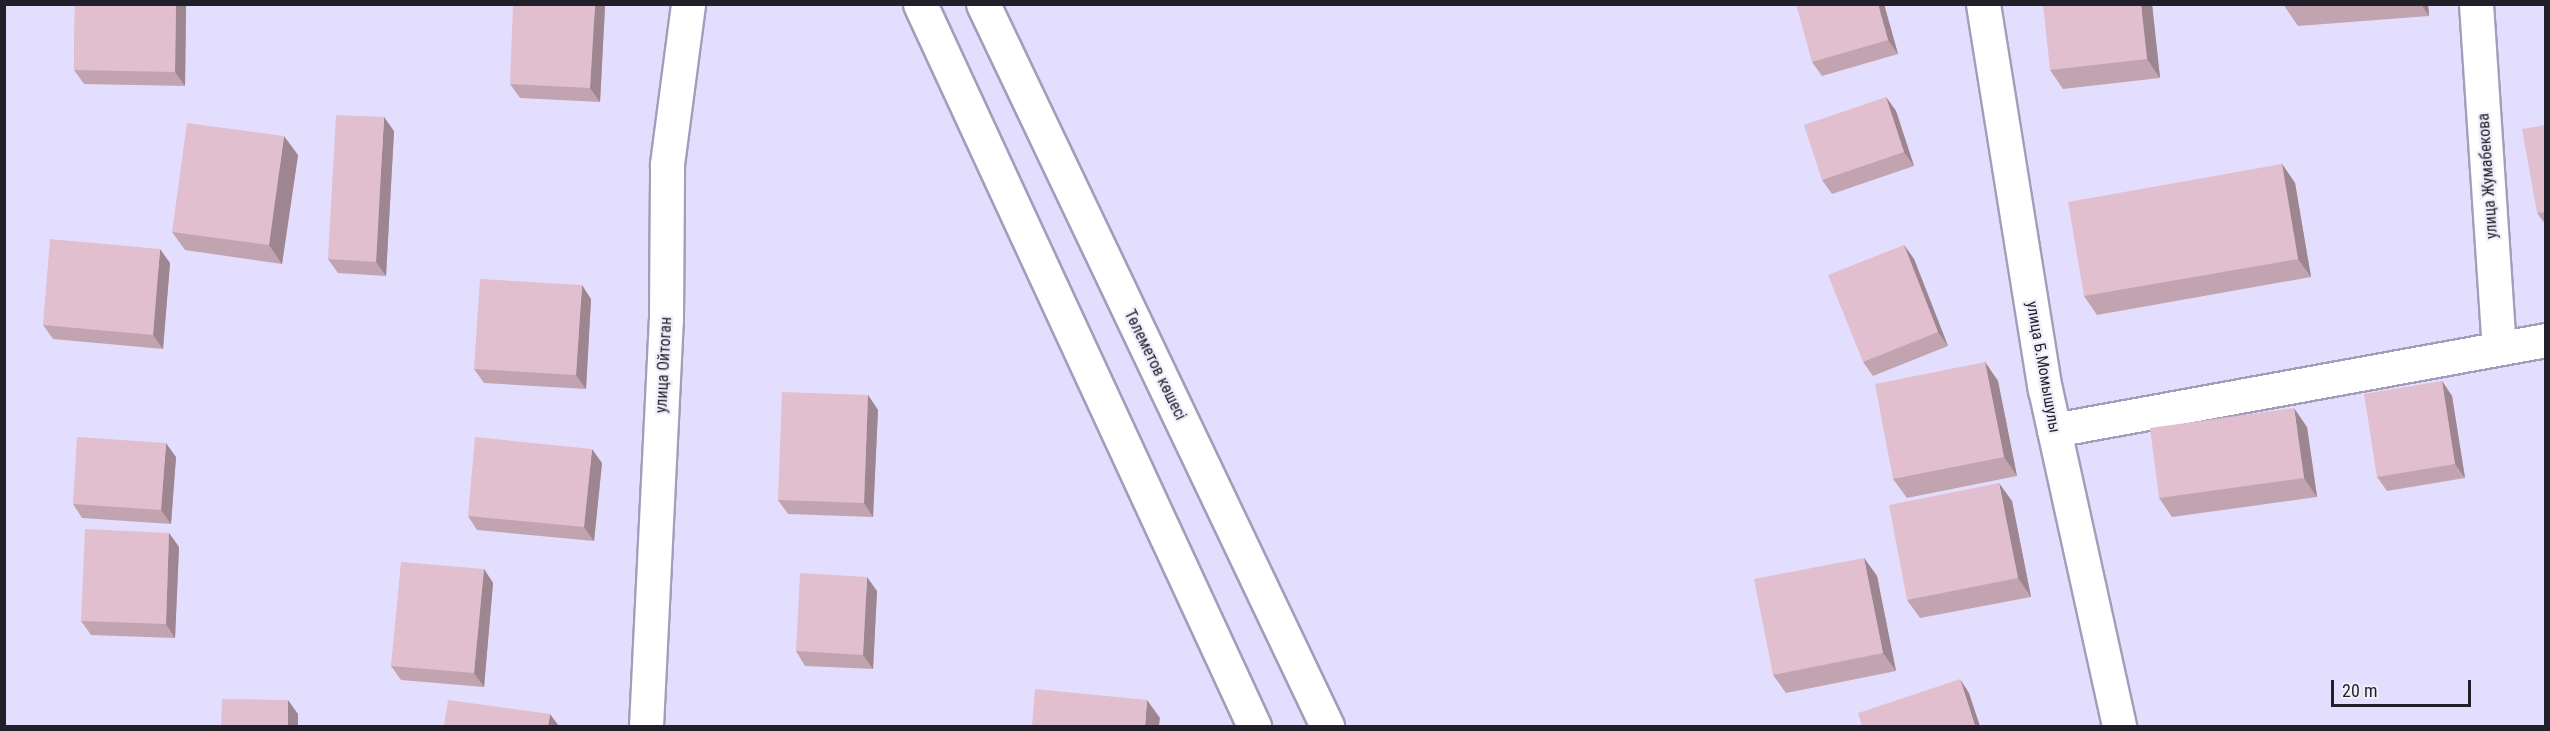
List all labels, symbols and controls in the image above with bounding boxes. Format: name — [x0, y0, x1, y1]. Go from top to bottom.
street label: улица Жумабекова — [2474, 112, 2502, 240]
street label: улица Б.Момышулы — [2022, 300, 2064, 434]
street label: Төлеметов көшесі — [1120, 307, 1190, 423]
street label: улица Ойтоган — [652, 316, 676, 414]
scale bar — [2334, 668, 2474, 706]
text: 20 m — [2342, 680, 2377, 701]

